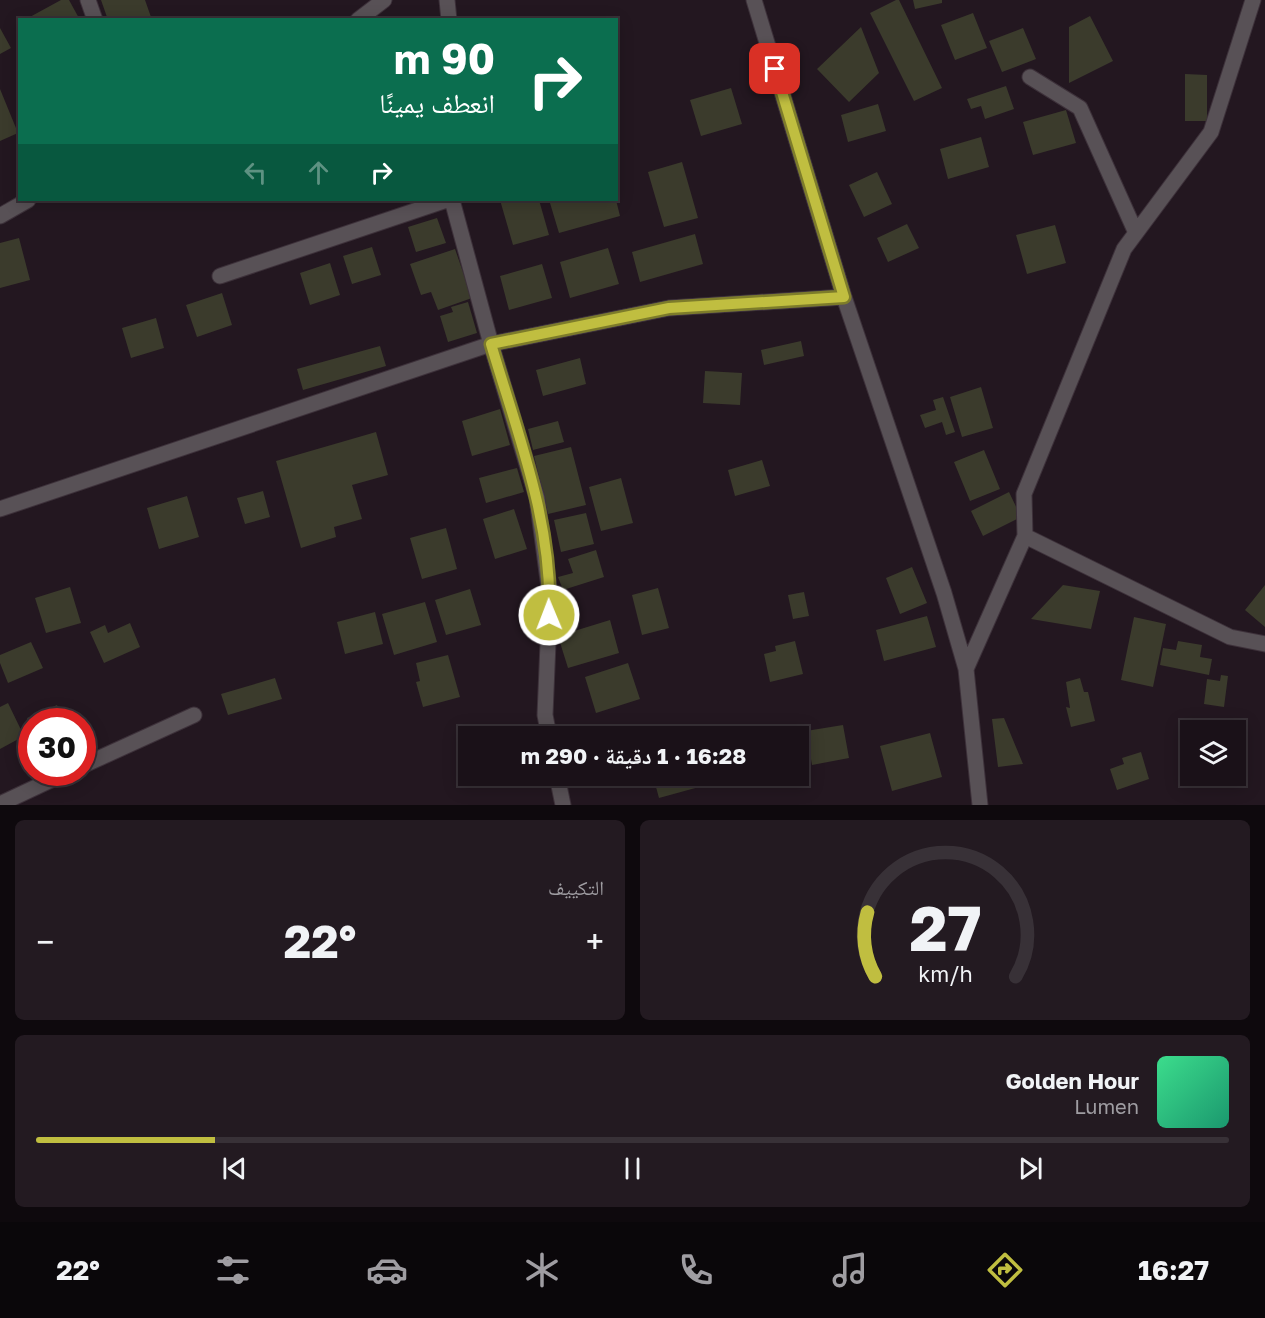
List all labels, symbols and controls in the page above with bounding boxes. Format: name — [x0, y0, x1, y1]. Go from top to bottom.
text: 90 m — [394, 33, 495, 83]
icon: right — [516, 42, 594, 120]
pin — [749, 43, 800, 94]
icon: arrive — [758, 52, 791, 85]
text: انعطف يمينًا — [379, 87, 495, 119]
icon: left — [239, 156, 272, 189]
icon: ahead — [302, 156, 335, 189]
icon: right — [365, 156, 398, 189]
position arrow — [517, 583, 581, 647]
speed limit sign: 30 — [18, 708, 96, 786]
map controls — [1180, 720, 1246, 786]
button: layers — [1180, 720, 1246, 786]
text: 16:28 · 1 دقيقة · 290 m — [521, 742, 746, 769]
text: التكييف — [548, 875, 604, 899]
text: 27 — [909, 890, 981, 965]
text: 22° — [284, 914, 356, 968]
text: − — [36, 922, 54, 961]
text: + — [586, 922, 604, 961]
text: km/h — [918, 961, 972, 987]
text: Golden Hour — [1005, 1067, 1139, 1094]
text: Lumen — [1074, 1094, 1139, 1118]
icon: previous — [218, 1152, 251, 1185]
icon: pause — [616, 1152, 649, 1185]
icon: next — [1014, 1152, 1047, 1185]
icon: filters — [212, 1249, 254, 1291]
icon: car — [366, 1249, 408, 1291]
icon: climate — [521, 1249, 563, 1291]
icon: phone — [675, 1249, 717, 1291]
icon: music — [829, 1249, 871, 1291]
icon: directions — [984, 1249, 1026, 1291]
text: 22° — [56, 1254, 100, 1286]
text: 16:27 — [1138, 1254, 1209, 1286]

